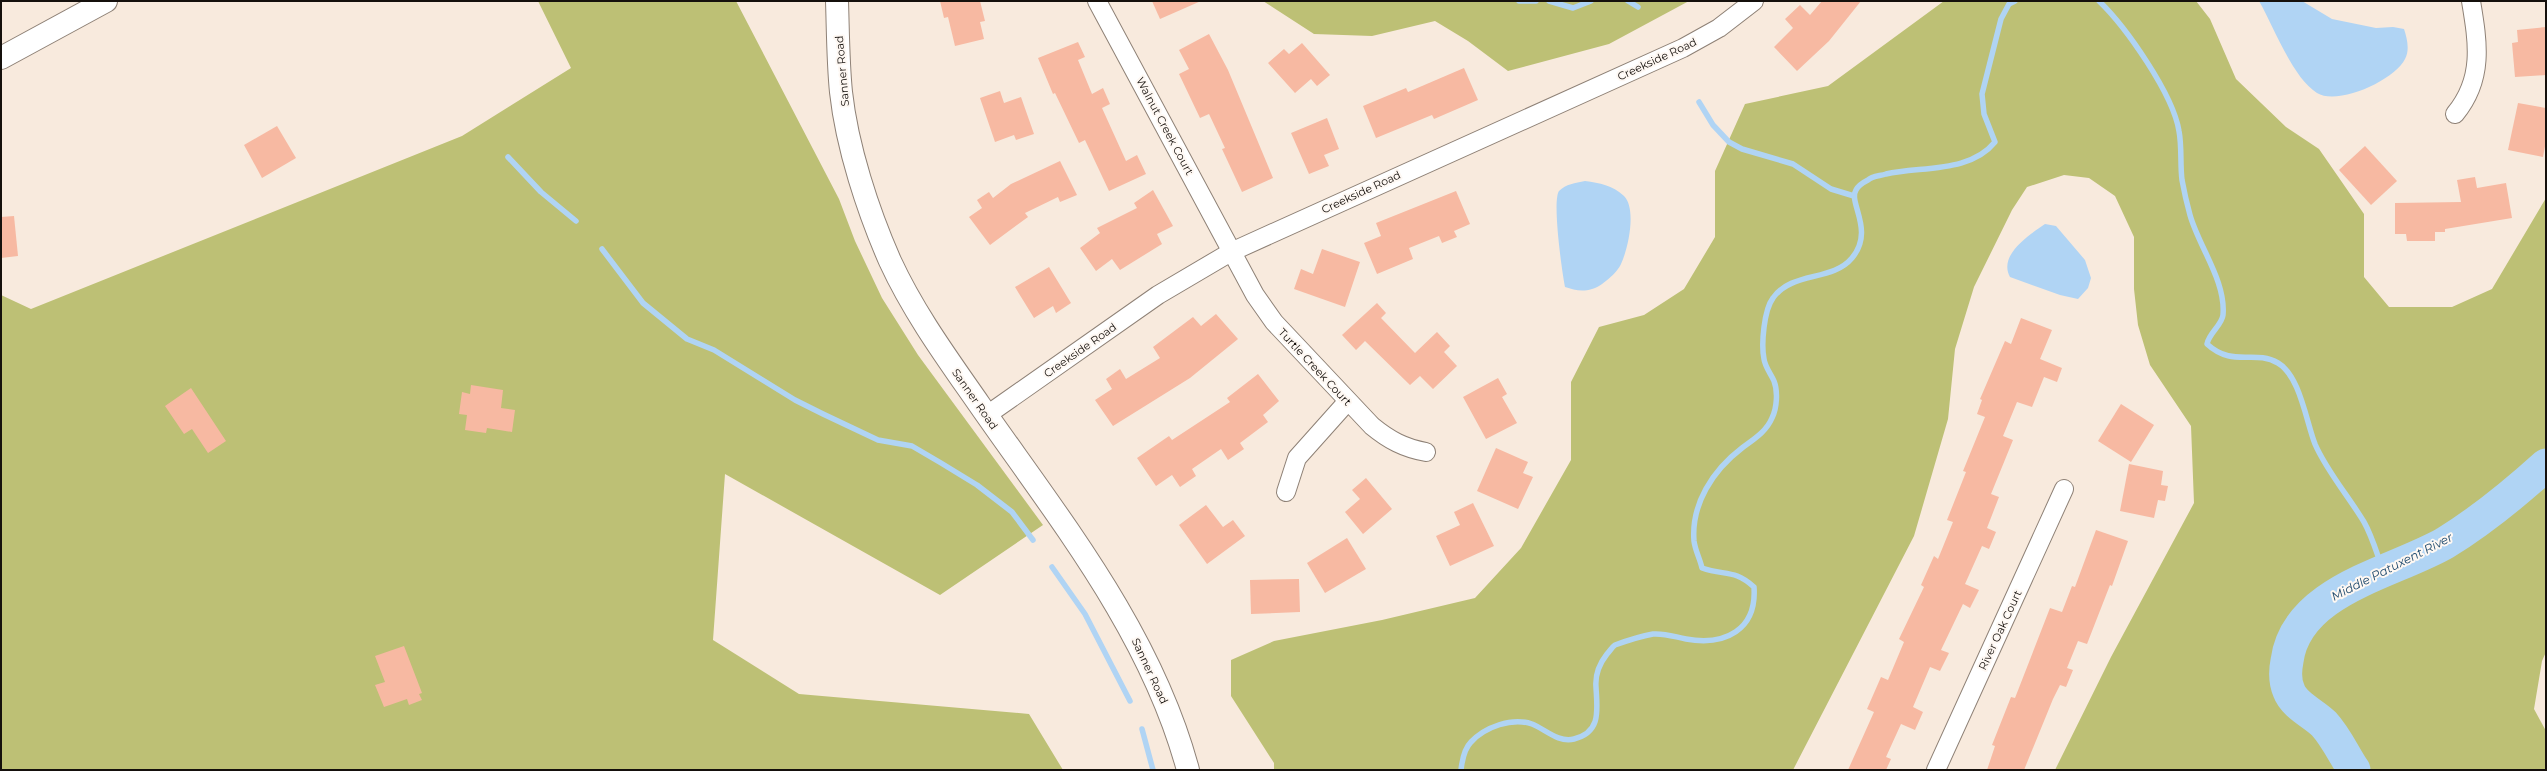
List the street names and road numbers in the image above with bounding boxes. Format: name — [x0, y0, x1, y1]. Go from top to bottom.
street label: Sanner Road — [832, 35, 852, 107]
street label: Creekside Road — [1615, 35, 1699, 83]
street label: Walnut Creek Court — [1133, 75, 1197, 178]
street label: Creekside Road — [1319, 168, 1403, 216]
street label: Creekside Road — [1041, 320, 1119, 380]
street label: Turtle Creek Court — [1276, 325, 1355, 409]
street label: Sanner Road — [949, 366, 1001, 432]
street label: River Oak Court — [1975, 587, 2025, 672]
street label: Sanner Road — [1129, 636, 1171, 706]

